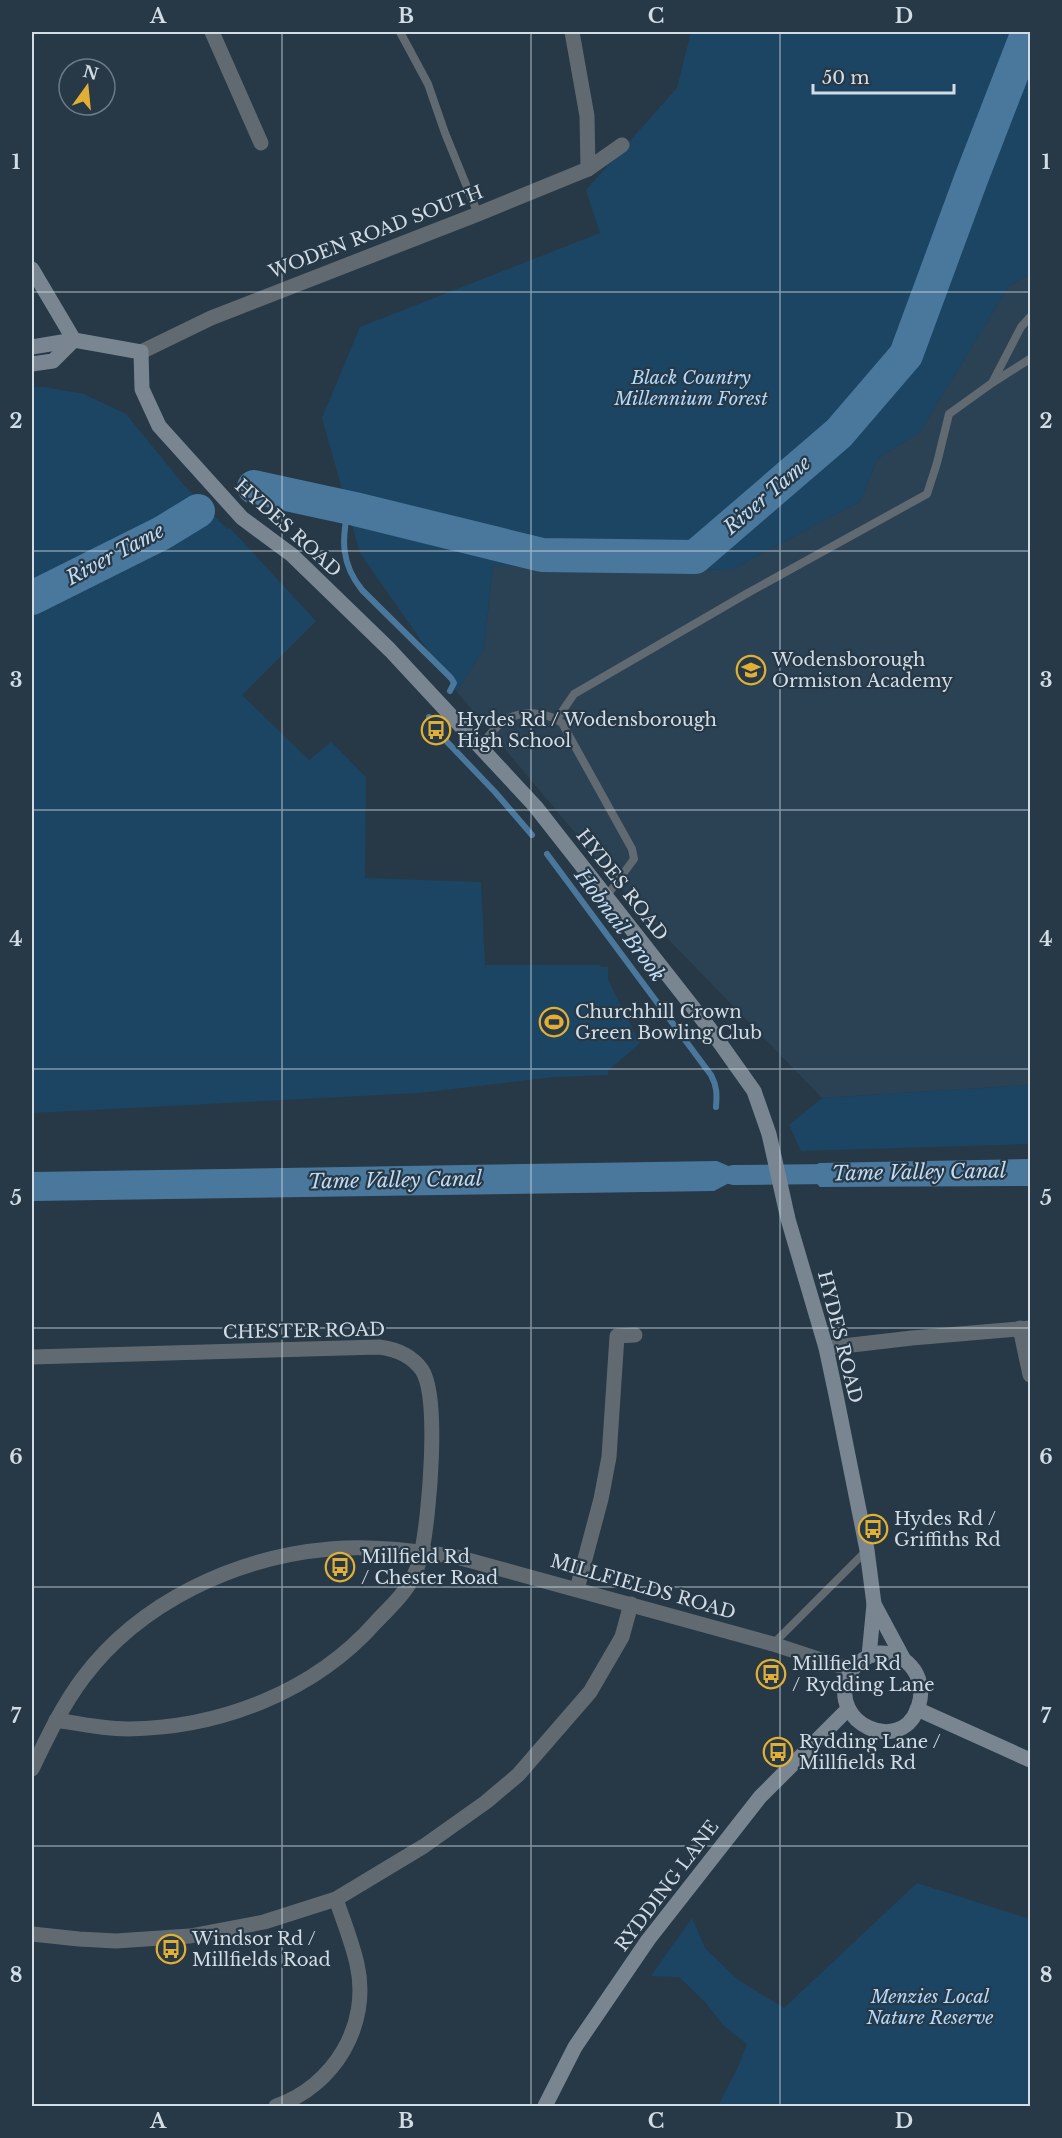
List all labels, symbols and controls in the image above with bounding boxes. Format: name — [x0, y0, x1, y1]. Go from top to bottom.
text: A — [149, 4, 167, 28]
text: B — [398, 4, 414, 28]
text: C — [648, 4, 664, 28]
text: D — [895, 4, 913, 28]
north arrow — [57, 57, 117, 117]
scale bar — [813, 57, 954, 95]
text: N — [81, 61, 101, 84]
text: 50 m — [822, 67, 870, 89]
text: 1 — [12, 150, 21, 174]
text: 1 — [1042, 150, 1051, 174]
street label: WODEN ROAD SOUTH — [265, 181, 486, 283]
park label: Black Country Millennium Forest — [613, 367, 768, 410]
text: 2 — [9, 409, 23, 433]
text: 2 — [1039, 409, 1053, 433]
water label: River Tame — [718, 451, 815, 540]
street label: HYDES ROAD — [230, 474, 346, 582]
water label: River Tame — [61, 518, 168, 590]
place label: Wodensborough Ormiston Academy — [771, 649, 953, 692]
school or university icon: Wodensborough Ormiston Academy — [735, 654, 767, 686]
text: 3 — [10, 668, 22, 692]
text: 3 — [1040, 668, 1052, 692]
place label: Hydes Rd / Wodensborough High School — [457, 709, 717, 752]
bus stop icon: Hydes Rd / Wodensborough High School — [420, 714, 452, 746]
street label: HYDES ROAD — [572, 825, 672, 945]
water label: Hobnail Brook — [569, 863, 670, 986]
text: 4 — [9, 927, 23, 951]
text: 4 — [1039, 927, 1053, 951]
place label: Churchhill Crown Green Bowling Club — [575, 1001, 762, 1044]
sports icon: Churchhill Crown Green Bowling Club — [538, 1006, 570, 1038]
water label: Tame Valley Canal — [832, 1158, 1007, 1186]
water label: Tame Valley Canal — [308, 1166, 483, 1194]
text: 5 — [10, 1186, 22, 1210]
text: 5 — [1040, 1186, 1052, 1210]
street label: HYDES ROAD — [813, 1269, 867, 1405]
street label: CHESTER ROAD — [223, 1319, 385, 1343]
text: 6 — [9, 1445, 23, 1469]
text: 6 — [1039, 1445, 1053, 1469]
place label: Hydes Rd / Griffiths Rd — [894, 1508, 1001, 1551]
bus stop icon: Hydes Rd / Griffiths Rd — [857, 1513, 889, 1545]
place label: Millfield Rd / Chester Road — [361, 1546, 498, 1589]
street label: MILLFIELDS ROAD — [548, 1550, 738, 1624]
bus stop icon: Millfield Rd / Chester Road — [324, 1551, 356, 1583]
place label: Millfield Rd / Rydding Lane — [792, 1653, 935, 1696]
bus stop icon: Millfield Rd / Rydding Lane — [755, 1658, 787, 1690]
text: 7 — [11, 1704, 22, 1728]
text: 7 — [1041, 1704, 1052, 1728]
place label: Rydding Lane / Millfields Rd — [799, 1731, 941, 1774]
bus stop icon: Rydding Lane / Millfields Rd — [762, 1736, 794, 1768]
street label: RYDDING LANE — [611, 1816, 723, 1956]
place label: Windsor Rd / Millfields Road — [191, 1928, 331, 1971]
bus stop icon: Windsor Rd / Millfields Road — [155, 1933, 187, 1965]
text: 8 — [10, 1963, 22, 1987]
text: 8 — [1040, 1963, 1052, 1987]
park label: Menzies Local Nature Reserve — [866, 1986, 994, 2029]
text: A — [149, 2109, 167, 2133]
text: B — [398, 2109, 414, 2133]
text: C — [648, 2109, 664, 2133]
text: D — [895, 2109, 913, 2133]

